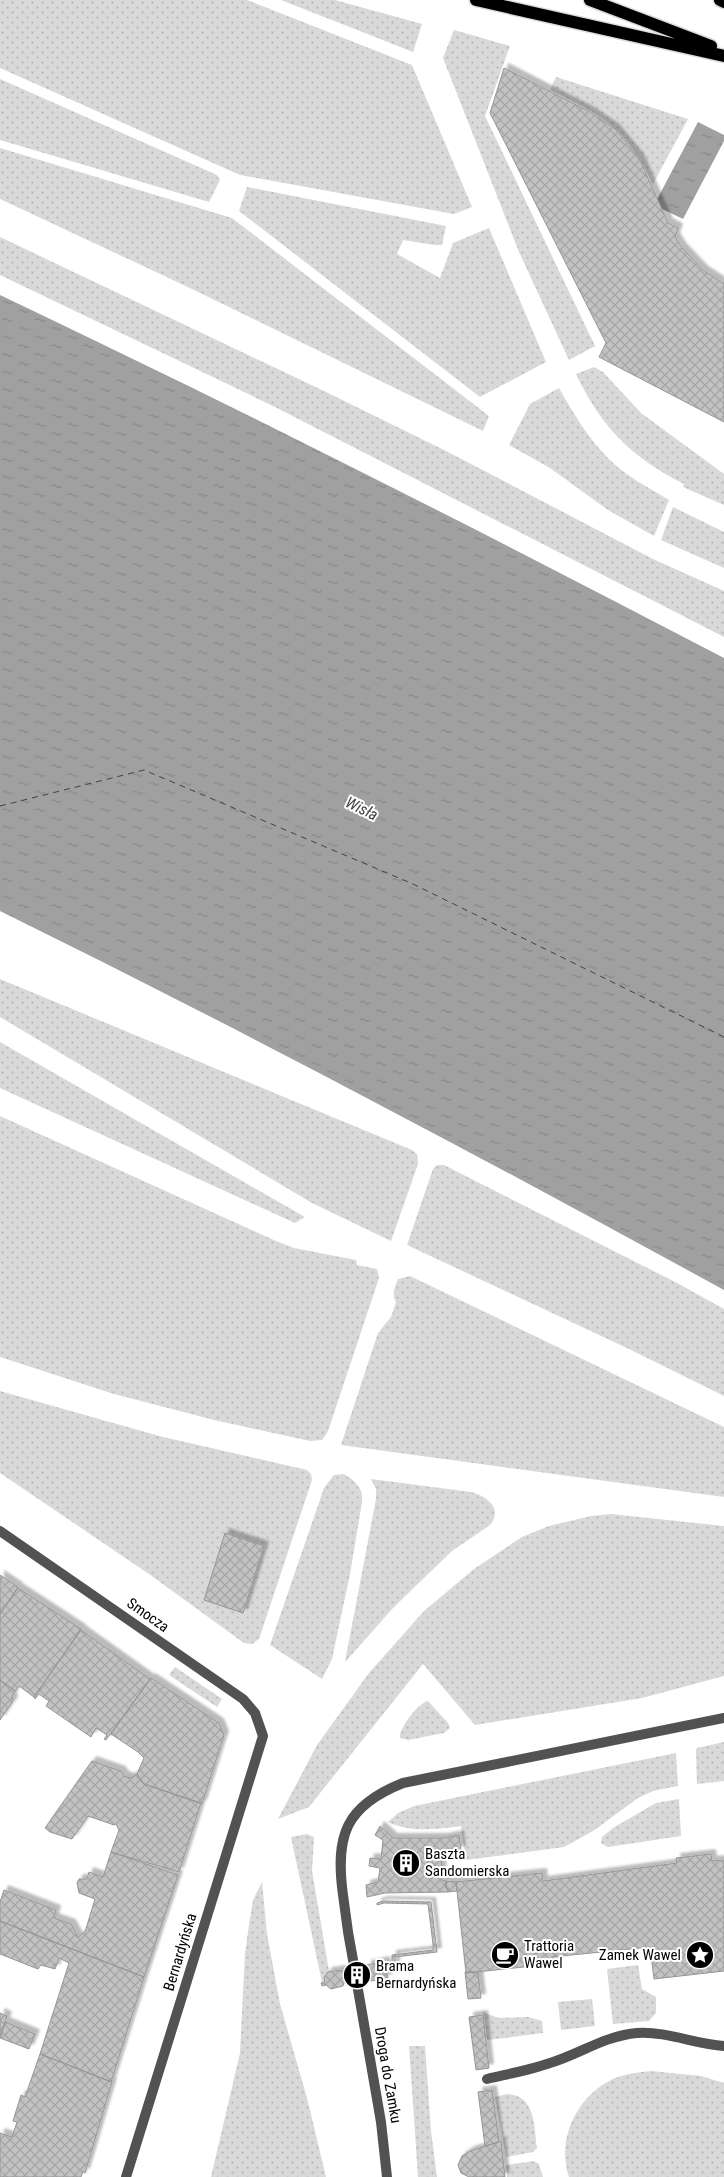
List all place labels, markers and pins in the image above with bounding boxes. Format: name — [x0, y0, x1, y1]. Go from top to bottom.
place label: Baszta Sandomierska — [425, 1845, 509, 1880]
building icon: Baszta Sandomierska — [391, 1848, 421, 1878]
place label: Trattoria Wawel — [524, 1937, 574, 1972]
cafe icon: Trattoria Wawel — [490, 1940, 520, 1970]
place icon: Zamek Wawel — [685, 1940, 715, 1970]
place label: Zamek Wawel — [599, 1946, 681, 1964]
place label: Brama Bernardyńska — [376, 1957, 456, 1992]
building icon: Brama Bernardyńska — [342, 1960, 372, 1990]

